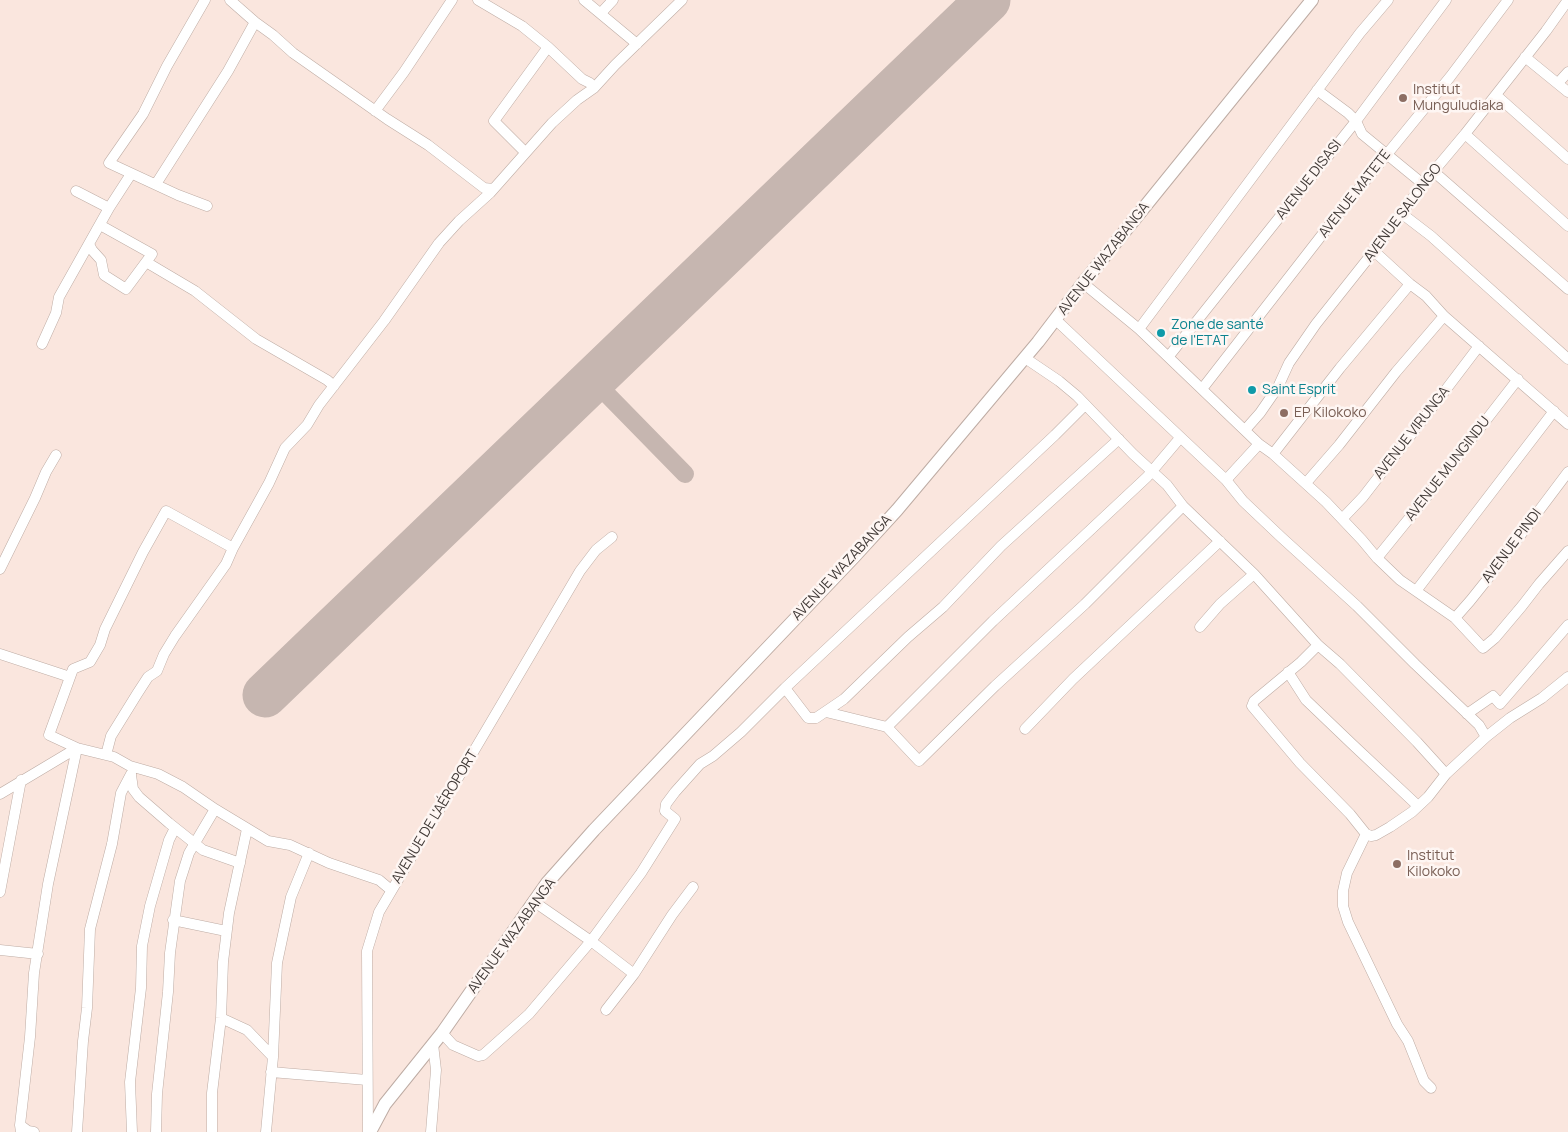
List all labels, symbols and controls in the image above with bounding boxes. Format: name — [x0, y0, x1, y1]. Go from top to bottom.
place label: Institut Munguludiaka — [1413, 82, 1504, 114]
marker: Institut Munguludiaka — [1397, 92, 1409, 104]
street label: AVENUE DISASI — [1273, 137, 1345, 223]
street label: AVENUE MATETE — [1315, 147, 1395, 241]
street label: AVENUE SALONGO — [1361, 161, 1445, 265]
street label: AVENUE WAZABANGA — [1055, 199, 1153, 319]
place label: Zone de santé de l'ETAT — [1171, 317, 1264, 350]
marker: Zone de santé de l'ETAT — [1155, 327, 1167, 339]
place label: Saint Esprit — [1262, 382, 1336, 398]
street label: AVENUE VIRUNGA — [1371, 383, 1453, 483]
marker: Saint Esprit — [1246, 384, 1258, 396]
place label: EP Kilokoko — [1294, 405, 1367, 421]
marker: EP Kilokoko — [1278, 407, 1290, 419]
street label: AVENUE MUNGINDU — [1402, 414, 1494, 524]
street label: AVENUE PINDI — [1479, 506, 1545, 586]
street label: AVENUE WAZABANGA — [789, 512, 895, 624]
street label: AVENUE DE L'AÉROPORT — [388, 747, 482, 887]
place label: Institut Kilokoko — [1407, 848, 1460, 880]
marker: Institut Kilokoko — [1391, 858, 1403, 870]
street label: AVENUE WAZABANGA — [465, 875, 559, 997]

